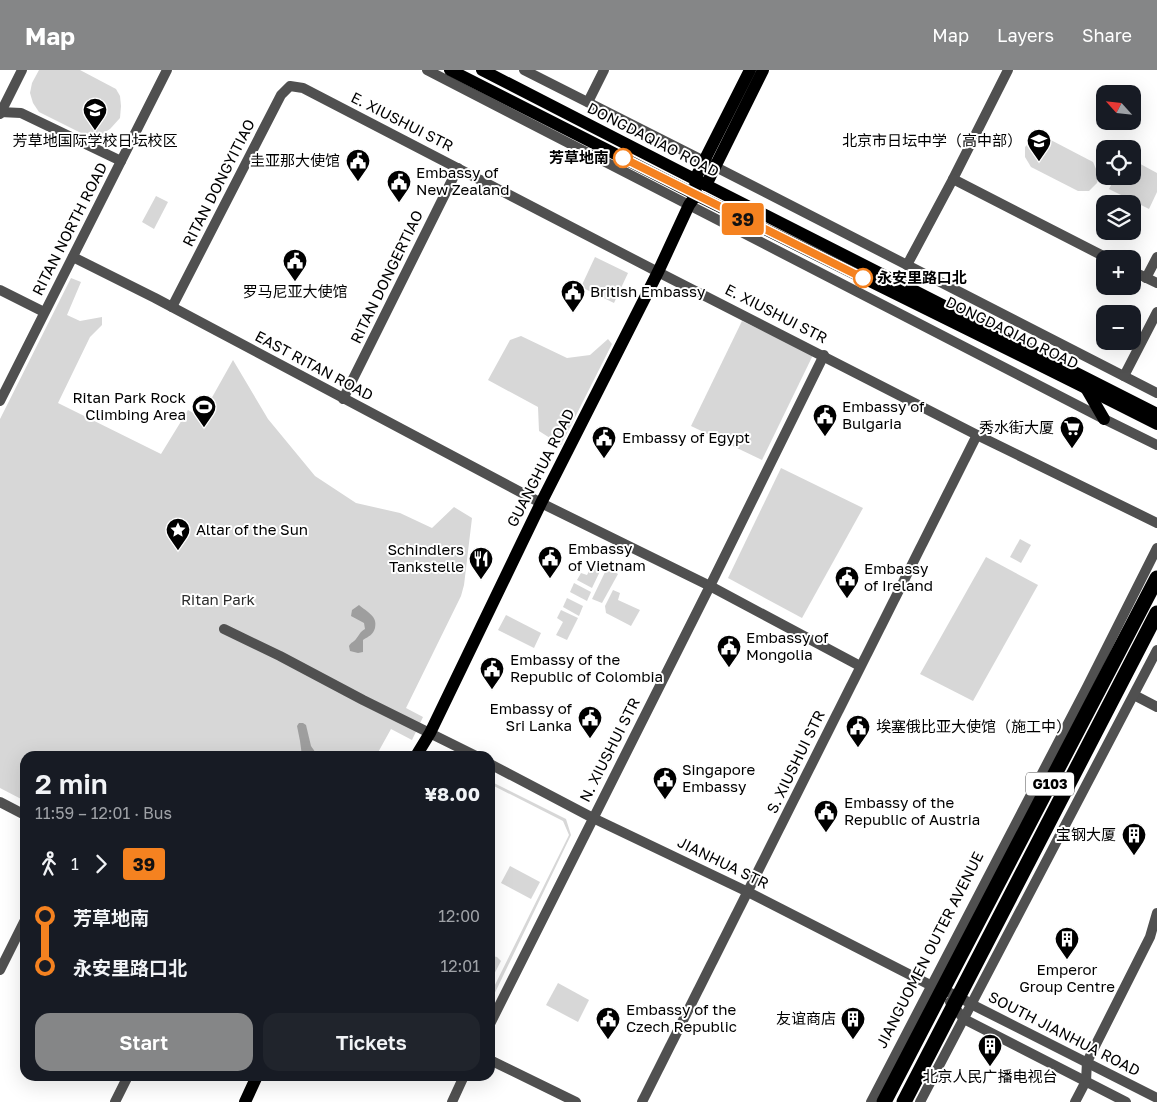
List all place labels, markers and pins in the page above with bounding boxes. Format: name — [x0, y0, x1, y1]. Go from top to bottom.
school or university icon: 芳草地国际学校日坛校区 — [82, 97, 108, 131]
school or university icon: 北京市日坛中学（高中部） — [1026, 128, 1052, 162]
place label: 芳草地国际学校日坛校区 — [12, 131, 178, 149]
place label: 北京市日坛中学（高中部） — [842, 131, 1022, 149]
public building icon: 圭亚那大使馆 — [345, 148, 371, 182]
place label: 芳草地南 — [549, 148, 609, 166]
marker: 芳草地南 — [613, 148, 633, 168]
place label: 圭亚那大使馆 — [250, 151, 340, 169]
place label: Embassy of New Zealand — [416, 163, 509, 198]
public building icon: Embassy of New Zealand — [386, 169, 412, 203]
public building icon: 罗马尼亚大使馆 — [282, 248, 308, 282]
marker: 永安里路口北 — [853, 268, 873, 288]
place label: 永安里路口北 — [877, 268, 967, 286]
public building icon: British Embassy — [560, 279, 586, 313]
place label: 罗马尼亚大使馆 — [242, 282, 348, 300]
place label: British Embassy — [590, 282, 706, 300]
place label: Ritan Park Rock Climbing Area — [72, 388, 187, 423]
sports icon: Ritan Park Rock Climbing Area — [191, 394, 217, 428]
place label: Embassy of Bulgaria — [842, 397, 925, 432]
public building icon: Embassy of Bulgaria — [812, 403, 838, 437]
supermarket icon: 秀水街大厦 — [1059, 415, 1085, 449]
place label: 秀水街大厦 — [979, 418, 1054, 436]
public building icon: Embassy of Egypt — [591, 425, 617, 459]
place label: Embassy of Egypt — [622, 428, 750, 446]
place icon: Altar of the Sun — [165, 517, 191, 551]
place label: Altar of the Sun — [196, 520, 308, 538]
place label: Embassy of Vietnam — [568, 539, 646, 574]
place label: Schindlers Tankstelle — [387, 540, 464, 575]
public building icon: Embassy of Vietnam — [537, 545, 563, 579]
restaurant icon: Schindlers Tankstelle — [468, 546, 494, 580]
place label: Embassy of Ireland — [864, 559, 933, 594]
public building icon: Embassy of Ireland — [834, 565, 860, 599]
place label: Embassy of Mongolia — [746, 628, 829, 663]
public building icon: Embassy of Mongolia — [716, 634, 742, 668]
place label: Embassy of the Republic of Colombia — [510, 650, 663, 685]
public building icon: Embassy of the Republic of Colombia — [479, 656, 505, 690]
place label: Embassy of Sri Lanka — [489, 699, 573, 734]
public building icon: Embassy of Sri Lanka — [577, 705, 603, 739]
public building icon: 埃塞俄比亚大使馆（施工中） — [845, 714, 871, 748]
place label: 埃塞俄比亚大使馆（施工中） — [876, 717, 1071, 735]
place label: Singapore Embassy — [682, 760, 755, 795]
public building icon: Singapore Embassy — [652, 766, 678, 800]
place label: Embassy of the Republic of Austria — [844, 793, 980, 828]
public building icon: Embassy of the Republic of Austria — [813, 799, 839, 833]
building icon: 宝钢大厦 — [1121, 822, 1147, 856]
place label: 宝钢大厦 — [1056, 825, 1116, 843]
building icon: Emperor Group Centre — [1054, 926, 1080, 960]
place label: Emperor Group Centre — [1019, 960, 1115, 995]
place label: Embassy of the Czech Republic — [626, 1000, 737, 1035]
public building icon: Embassy of the Czech Republic — [595, 1006, 621, 1040]
building icon: 友谊商店 — [840, 1006, 866, 1040]
place label: 友谊商店 — [776, 1009, 836, 1027]
building icon: 北京人民广播电视台 — [977, 1033, 1003, 1067]
place label: 北京人民广播电视台 — [922, 1067, 1058, 1085]

